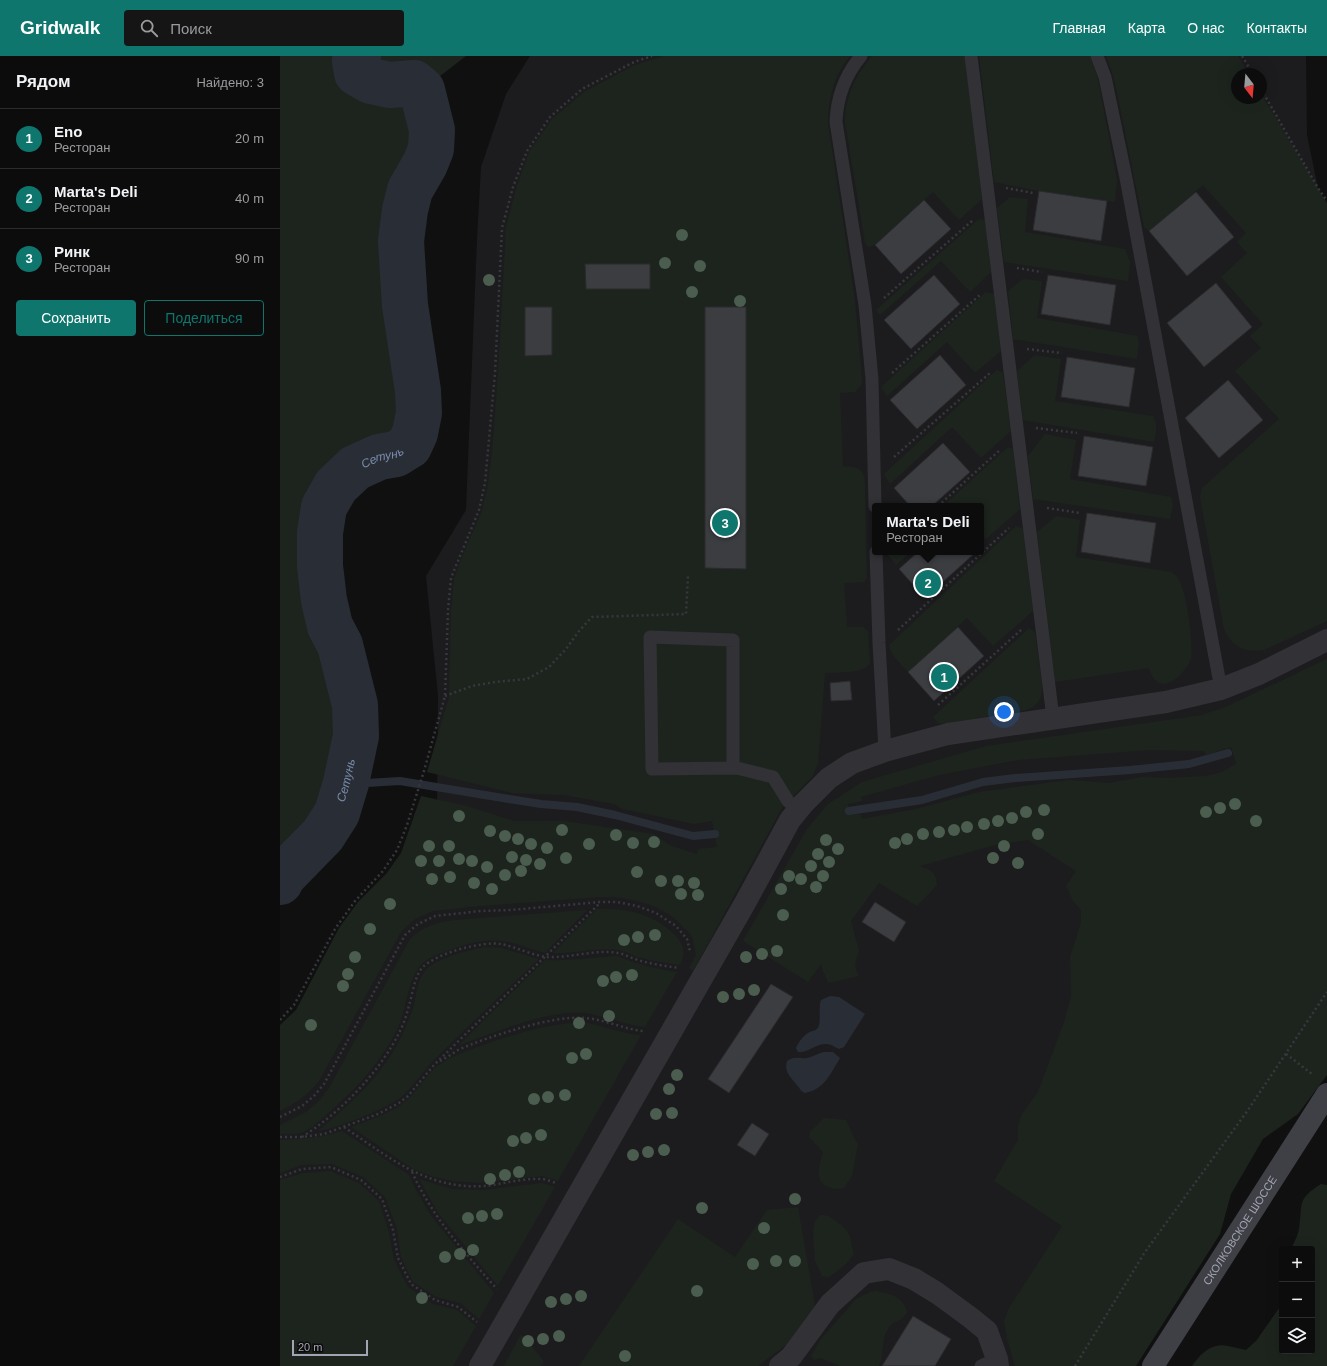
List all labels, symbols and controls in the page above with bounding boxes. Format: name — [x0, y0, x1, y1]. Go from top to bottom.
search box — [124, 10, 404, 46]
text: Gridwalk — [20, 17, 100, 38]
icon: search — [138, 17, 160, 39]
text: Поиск — [170, 20, 212, 37]
text: Главная — [1052, 20, 1106, 36]
text: Карта — [1128, 20, 1165, 36]
text: О нас — [1187, 20, 1225, 36]
text: Контакты — [1247, 20, 1307, 36]
north arrow — [1231, 68, 1267, 104]
text: Рядом — [16, 72, 71, 91]
text: Найдено: 3 — [196, 75, 264, 90]
text: Eno — [54, 123, 82, 140]
text: 1 — [25, 131, 33, 146]
text: 20 m — [235, 131, 264, 146]
text: Ресторан — [54, 140, 111, 155]
text: Marta's Deli — [54, 183, 138, 200]
text: 2 — [25, 191, 33, 206]
text: 40 m — [235, 191, 264, 206]
text: Ресторан — [54, 200, 111, 215]
text: Ринк — [54, 243, 90, 260]
text: 3 — [25, 251, 33, 266]
text: 90 m — [235, 251, 264, 266]
text: Ресторан — [54, 260, 111, 275]
button: Сохранить — [16, 300, 136, 336]
button: Поделиться — [144, 300, 264, 336]
water label: Сетунь — [359, 444, 406, 471]
popup — [872, 503, 984, 555]
pin: 3 — [712, 508, 738, 538]
text: Marta's Deli — [886, 513, 970, 530]
text: Ресторан — [886, 530, 943, 545]
pin: 2 — [915, 568, 941, 598]
pin: 1 — [931, 662, 957, 692]
your location — [994, 702, 1014, 722]
water label: Сетунь — [334, 758, 358, 804]
street label: СКОЛКОВСКОЕ ШОССЕ — [1201, 1174, 1279, 1287]
map controls — [1279, 1246, 1315, 1354]
button: + — [1279, 1246, 1315, 1282]
button: − — [1279, 1282, 1315, 1318]
button: layers — [1279, 1318, 1315, 1354]
scale bar — [292, 1338, 368, 1357]
text: 20 m — [298, 1341, 322, 1353]

